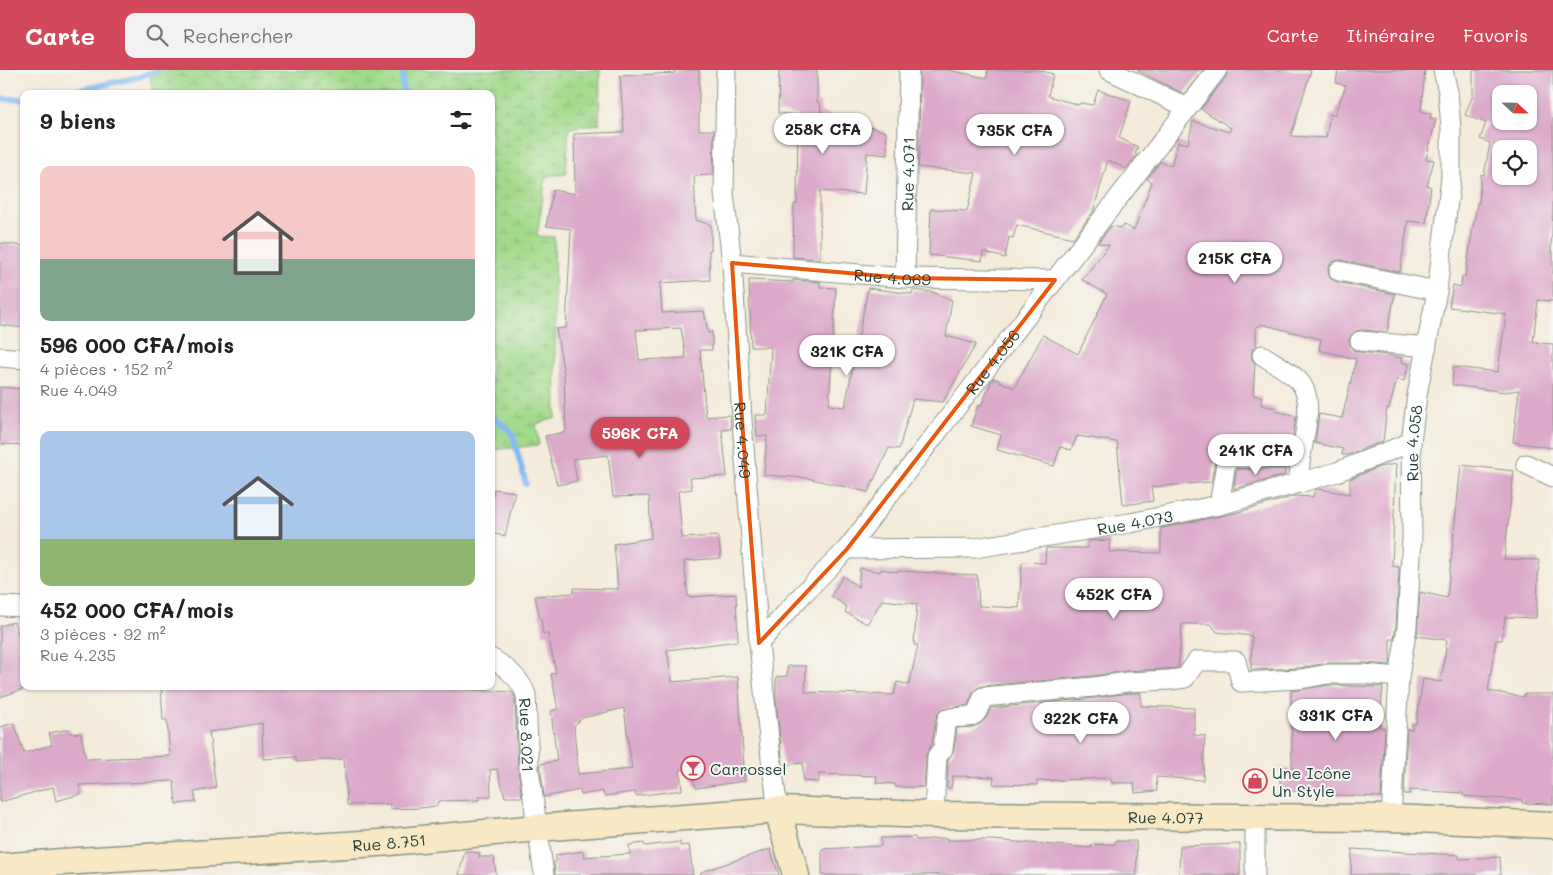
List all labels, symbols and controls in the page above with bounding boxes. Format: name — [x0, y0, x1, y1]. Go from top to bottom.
search box — [125, 13, 475, 58]
text: Carte — [25, 20, 95, 51]
icon: search — [143, 21, 171, 49]
text: Rechercher — [183, 23, 293, 48]
text: Carte — [1267, 23, 1319, 47]
text: Itinéraire — [1347, 23, 1435, 47]
text: Favoris — [1463, 23, 1528, 47]
north arrow — [1492, 85, 1538, 130]
map controls — [1492, 85, 1537, 185]
icon: filters — [447, 106, 475, 134]
text: 9 biens — [40, 107, 116, 134]
pin: 258K CFA — [771, 112, 875, 155]
pin: 735K CFA — [963, 114, 1067, 156]
text: 258K CFA — [785, 118, 861, 139]
text: 735K CFA — [977, 119, 1053, 140]
street label: Rue 4.071 — [896, 137, 918, 211]
button: locate — [1492, 140, 1537, 185]
icon: home — [213, 198, 303, 288]
pin: 215K CFA — [1183, 242, 1287, 284]
text: 215K CFA — [1198, 247, 1272, 268]
street label: Rue 4.069 — [853, 263, 931, 289]
street label: Rue 4.056 — [960, 324, 1024, 398]
text: 596 000 CFA/mois — [40, 331, 234, 358]
pin: 321K CFA — [795, 334, 899, 377]
text: 321K CFA — [810, 340, 884, 361]
text: 4 pièces · 152 m² — [40, 358, 173, 379]
text: Rue 4.049 — [40, 379, 117, 400]
street label: Rue 4.049 — [730, 401, 757, 479]
street label: Rue 4.058 — [1400, 403, 1426, 482]
pin: 596K CFA — [588, 416, 692, 459]
text: 596K CFA — [602, 422, 678, 443]
pin: 241K CFA — [1204, 434, 1308, 476]
text: 241K CFA — [1219, 439, 1293, 460]
icon: home — [213, 463, 303, 553]
street label: Rue 4.073 — [1096, 504, 1174, 539]
pin: 452K CFA — [1062, 578, 1166, 620]
text: 452K CFA — [1076, 583, 1152, 604]
text: 452 000 CFA/mois — [40, 596, 234, 623]
text: 3 pièces · 92 m² — [40, 623, 166, 644]
text: Rue 4.235 — [40, 644, 116, 665]
street label: Rue 8.021 — [516, 697, 540, 773]
pin: 331K CFA — [1284, 698, 1388, 741]
pin: 322K CFA — [1029, 702, 1133, 744]
text: 331K CFA — [1299, 704, 1373, 725]
text: 322K CFA — [1043, 707, 1119, 728]
bar icon: Carrossel — [680, 755, 706, 781]
place label: Carrossel — [710, 758, 786, 779]
place label: Une Icône Un Style — [1272, 762, 1351, 801]
shop icon: Une Icône Un Style — [1242, 768, 1268, 794]
street label: Rue 4.077 — [1128, 806, 1204, 827]
street label: Rue 8.751 — [352, 828, 427, 855]

